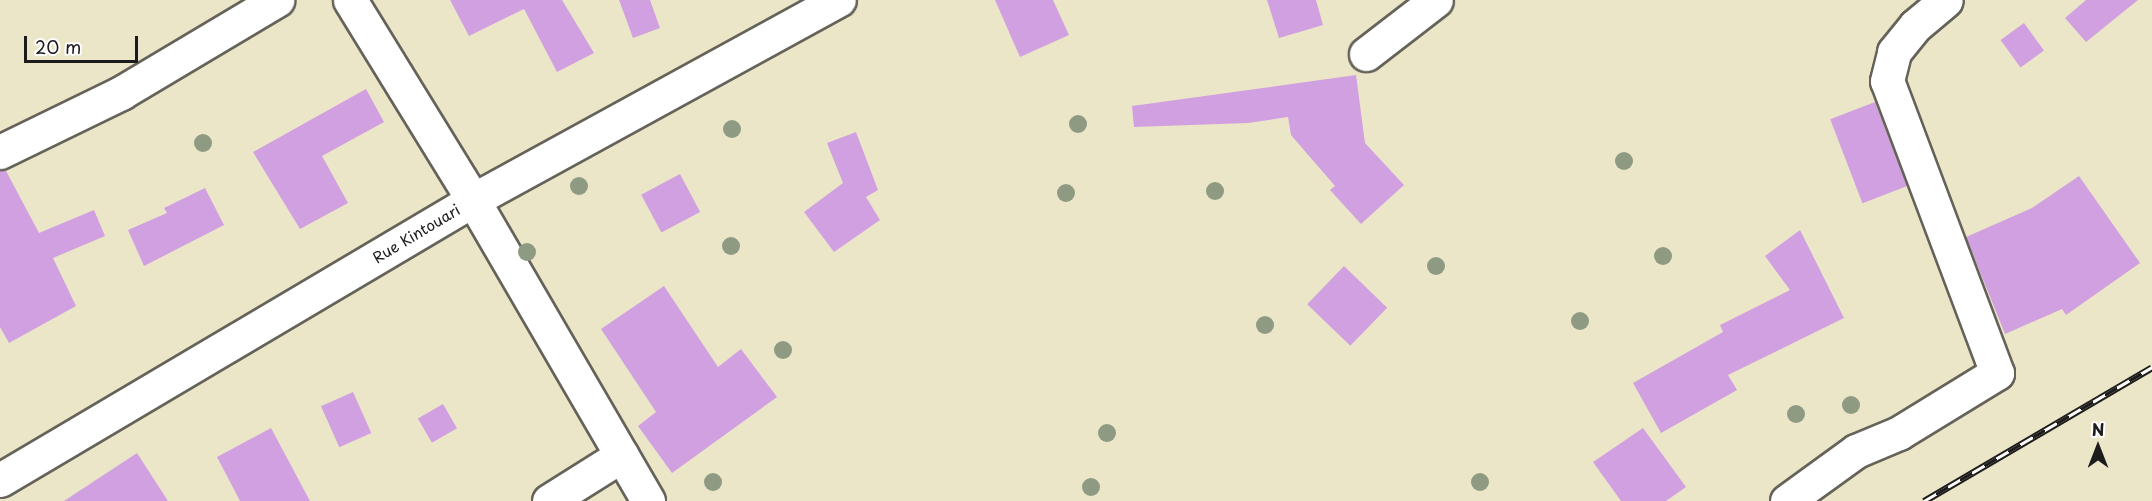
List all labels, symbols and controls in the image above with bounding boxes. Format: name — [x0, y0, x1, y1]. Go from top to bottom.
scale bar — [27, 24, 141, 62]
text: 20 m — [35, 33, 81, 60]
street label: Rue Kintouari — [369, 200, 463, 266]
north arrow — [2068, 417, 2128, 477]
text: N — [2092, 417, 2104, 441]

